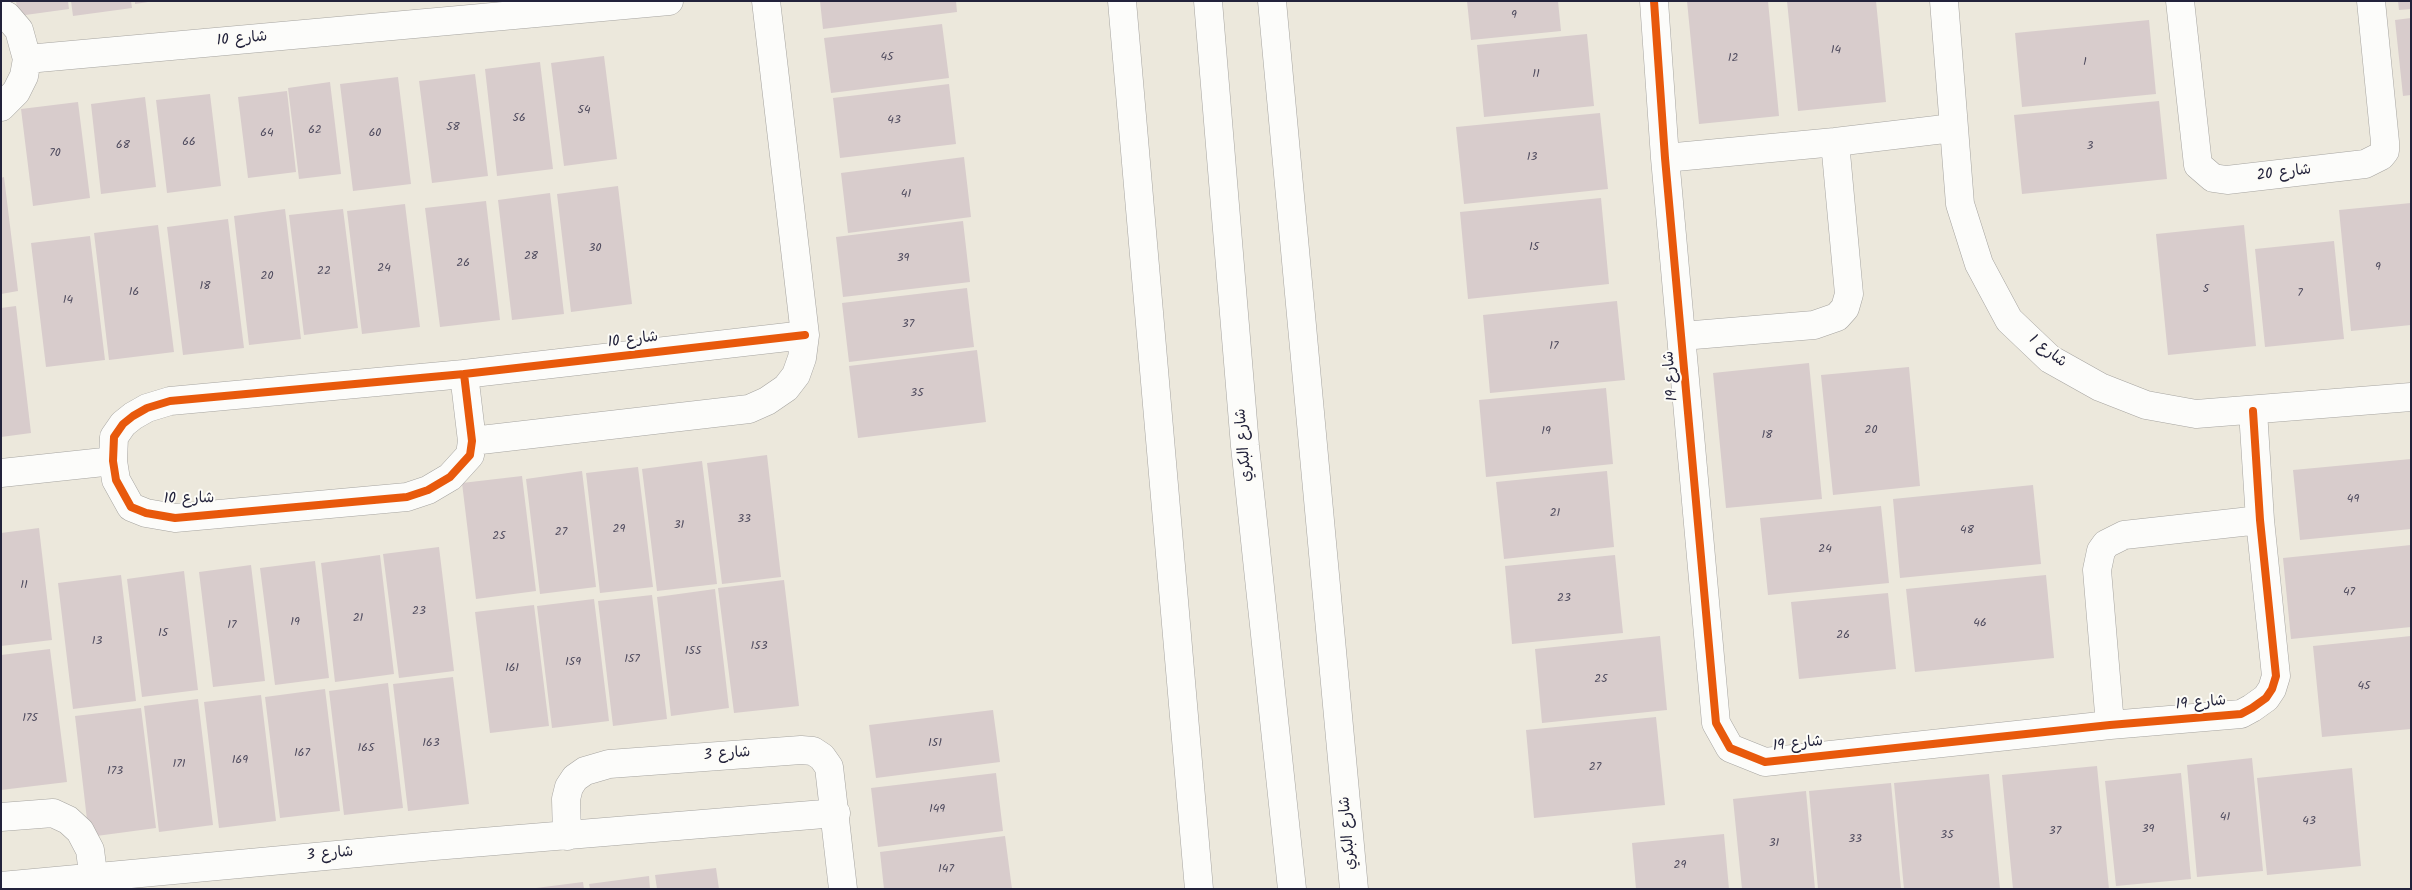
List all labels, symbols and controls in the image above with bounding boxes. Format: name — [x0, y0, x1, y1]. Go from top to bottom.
house number: 9 — [1511, 9, 1517, 23]
street label: شارع 10 — [216, 29, 268, 51]
house number: 14 — [1831, 44, 1841, 58]
house number: 45 — [880, 51, 894, 65]
house number: 12 — [1728, 52, 1738, 66]
house number: 1 — [2083, 56, 2087, 70]
house number: 11 — [1532, 68, 1540, 82]
house number: 54 — [577, 104, 591, 118]
house number: 56 — [512, 112, 526, 126]
house number: 43 — [887, 114, 901, 128]
house number: 58 — [446, 121, 460, 135]
house number: 62 — [308, 124, 322, 138]
house number: 64 — [260, 127, 274, 141]
house number: 60 — [369, 127, 381, 141]
house number: 66 — [182, 136, 196, 150]
house number: 68 — [116, 139, 130, 153]
house number: 3 — [2087, 140, 2093, 154]
house number: 70 — [49, 147, 61, 161]
house number: 13 — [1527, 151, 1537, 165]
street label: شارع 20 — [2256, 162, 2312, 186]
house number: 41 — [901, 188, 911, 202]
house number: 15 — [1529, 241, 1539, 255]
house number: 30 — [589, 242, 601, 256]
house number: 28 — [524, 250, 538, 264]
house number: 39 — [897, 252, 909, 266]
house number: 26 — [456, 257, 470, 271]
house number: 9 — [2375, 261, 2381, 275]
house number: 24 — [377, 262, 391, 276]
house number: 22 — [317, 265, 331, 279]
house number: 20 — [261, 270, 273, 284]
house number: 18 — [200, 280, 210, 294]
house number: 5 — [2203, 283, 2209, 297]
house number: 16 — [129, 286, 139, 300]
house number: 7 — [2297, 287, 2303, 301]
house number: 14 — [63, 294, 73, 308]
house number: 37 — [902, 318, 914, 332]
street label: شارع 10 — [607, 329, 659, 353]
street label: شارع 1 — [2024, 332, 2070, 372]
house number: 17 — [1549, 340, 1559, 354]
street label: شارع 19 — [1661, 350, 1683, 402]
house number: 35 — [910, 387, 924, 401]
street label: شارع البكري — [1233, 408, 1257, 482]
house number: 20 — [1865, 424, 1877, 438]
house number: 19 — [1541, 425, 1551, 439]
house number: 18 — [1762, 429, 1772, 443]
street label: شارع 10 — [164, 491, 214, 509]
house number: 49 — [2347, 493, 2359, 507]
house number: 21 — [1550, 507, 1560, 521]
house number: 33 — [737, 513, 751, 527]
house number: 31 — [674, 519, 684, 533]
house number: 29 — [613, 523, 625, 537]
house number: 48 — [1960, 524, 1974, 538]
house number: 27 — [555, 526, 567, 540]
house number: 25 — [492, 530, 506, 544]
house number: 24 — [1818, 543, 1832, 557]
house number: 11 — [20, 579, 28, 593]
house number: 47 — [2343, 586, 2355, 600]
house number: 23 — [1557, 592, 1571, 606]
house number: 23 — [412, 605, 426, 619]
house number: 21 — [353, 612, 363, 626]
house number: 19 — [290, 616, 300, 630]
house number: 46 — [1973, 617, 1987, 631]
house number: 17 — [227, 619, 237, 633]
house number: 15 — [158, 627, 168, 641]
house number: 26 — [1836, 629, 1850, 643]
house number: 13 — [92, 635, 102, 649]
house number: 153 — [750, 640, 768, 654]
house number: 155 — [685, 645, 701, 659]
house number: 157 — [624, 653, 640, 667]
house number: 159 — [565, 656, 581, 670]
house number: 161 — [505, 662, 519, 676]
house number: 25 — [1594, 673, 1608, 687]
house number: 45 — [2357, 680, 2371, 694]
street label: شارع 19 — [2175, 693, 2227, 715]
house number: 175 — [22, 712, 38, 726]
street label: شارع 19 — [1772, 733, 1824, 757]
house number: 163 — [422, 737, 440, 751]
house number: 151 — [928, 737, 942, 751]
house number: 165 — [358, 742, 374, 756]
street label: شارع 3 — [703, 744, 751, 766]
house number: 167 — [294, 747, 310, 761]
house number: 169 — [232, 754, 248, 768]
house number: 171 — [172, 758, 186, 772]
house number: 27 — [1589, 761, 1601, 775]
house number: 173 — [107, 765, 123, 779]
street label: شارع البكري — [1337, 796, 1361, 870]
house number: 149 — [929, 803, 945, 817]
house number: 41 — [2220, 811, 2230, 825]
house number: 43 — [2302, 815, 2316, 829]
house number: 39 — [2142, 823, 2154, 837]
house number: 37 — [2049, 825, 2061, 839]
house number: 35 — [1940, 829, 1954, 843]
house number: 33 — [1848, 833, 1862, 847]
house number: 31 — [1769, 837, 1779, 851]
street label: شارع 3 — [306, 844, 354, 866]
house number: 29 — [1674, 859, 1686, 873]
house number: 147 — [938, 863, 954, 877]

